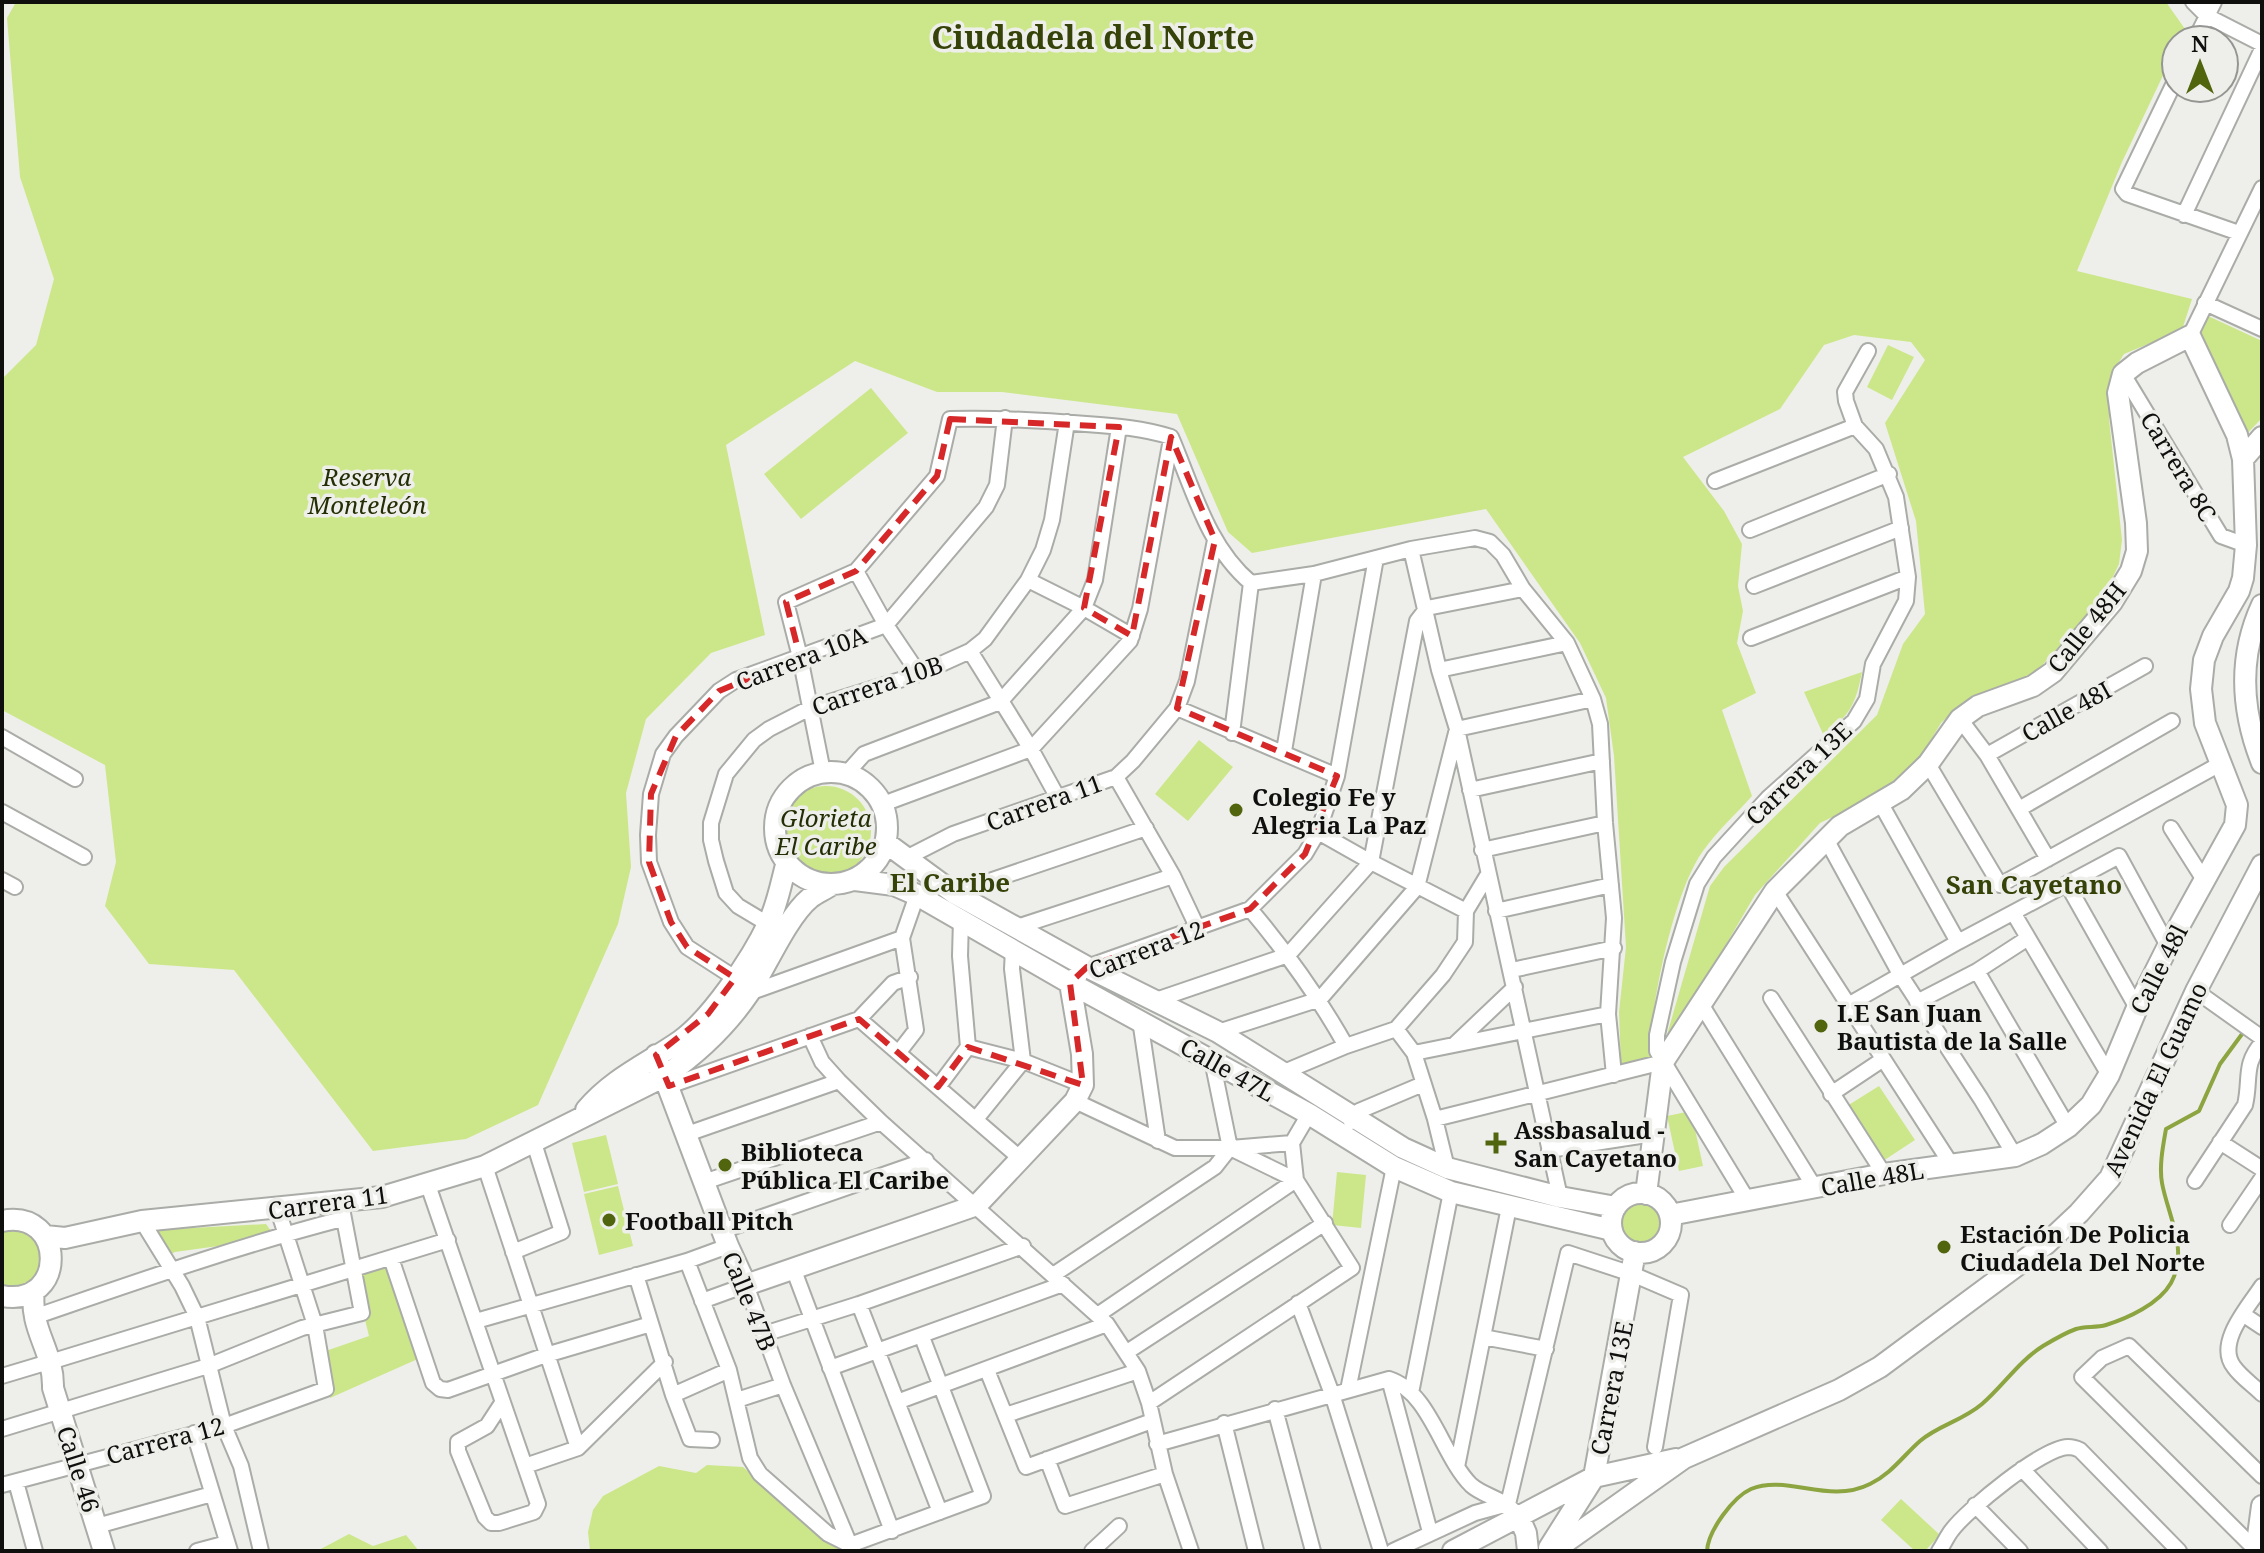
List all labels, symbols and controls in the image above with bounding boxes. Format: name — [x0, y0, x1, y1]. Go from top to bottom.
district label: Ciudadela del Norte — [931, 15, 1255, 58]
north arrow — [2160, 24, 2240, 104]
text: N — [2191, 28, 2209, 58]
street label: Carrera 8C — [2133, 405, 2225, 527]
park label: Reserva Monteleón — [307, 460, 426, 521]
street label: Calle 48H — [2039, 575, 2133, 679]
street label: Carrera 10A — [731, 618, 871, 698]
street label: Carrera 10B — [807, 647, 947, 723]
street label: Calle 48I — [2015, 673, 2117, 749]
street label: Carrera 13E — [1738, 714, 1858, 832]
street label: Carrera 11 — [981, 766, 1107, 838]
place label: Colegio Fe y Alegria La Paz — [1252, 780, 1426, 841]
park label: Glorieta El Caribe — [774, 801, 877, 862]
marker: Colegio Fe y Alegria La Paz — [1227, 801, 1245, 819]
district label: El Caribe — [890, 864, 1010, 900]
district label: San Cayetano — [1946, 866, 2122, 902]
street label: Carrera 12 — [1084, 912, 1208, 986]
street label: Calle 48l — [2121, 918, 2195, 1019]
street label: Avenida El Guamo — [2095, 976, 2215, 1182]
place label: I.E San Juan Bautista de la Salle — [1837, 996, 2067, 1057]
marker: I.E San Juan Bautista de la Salle — [1812, 1017, 1830, 1035]
street label: Calle 47L — [1175, 1029, 1281, 1109]
place label: Assbasalud - San Cayetano — [1514, 1113, 1677, 1174]
marker: Assbasalud - San Cayetano — [1485, 1132, 1507, 1154]
place label: Biblioteca Pública El Caribe — [741, 1135, 949, 1196]
street label: Calle 48L — [1818, 1153, 1926, 1203]
marker: Biblioteca Pública El Caribe — [716, 1156, 734, 1174]
street label: Carrera 11 — [266, 1177, 390, 1227]
place label: Football Pitch — [625, 1204, 793, 1237]
marker: Football Pitch — [600, 1211, 618, 1229]
place label: Estación De Policia Ciudadela Del Norte — [1960, 1217, 2205, 1278]
marker: Estación De Policia Ciudadela Del Norte — [1935, 1238, 1953, 1256]
street label: Calle 47B — [715, 1246, 785, 1356]
street label: Carrera 13E — [1582, 1318, 1640, 1458]
street label: Carrera 12 — [102, 1408, 228, 1472]
street label: Calle 46 — [50, 1422, 108, 1516]

